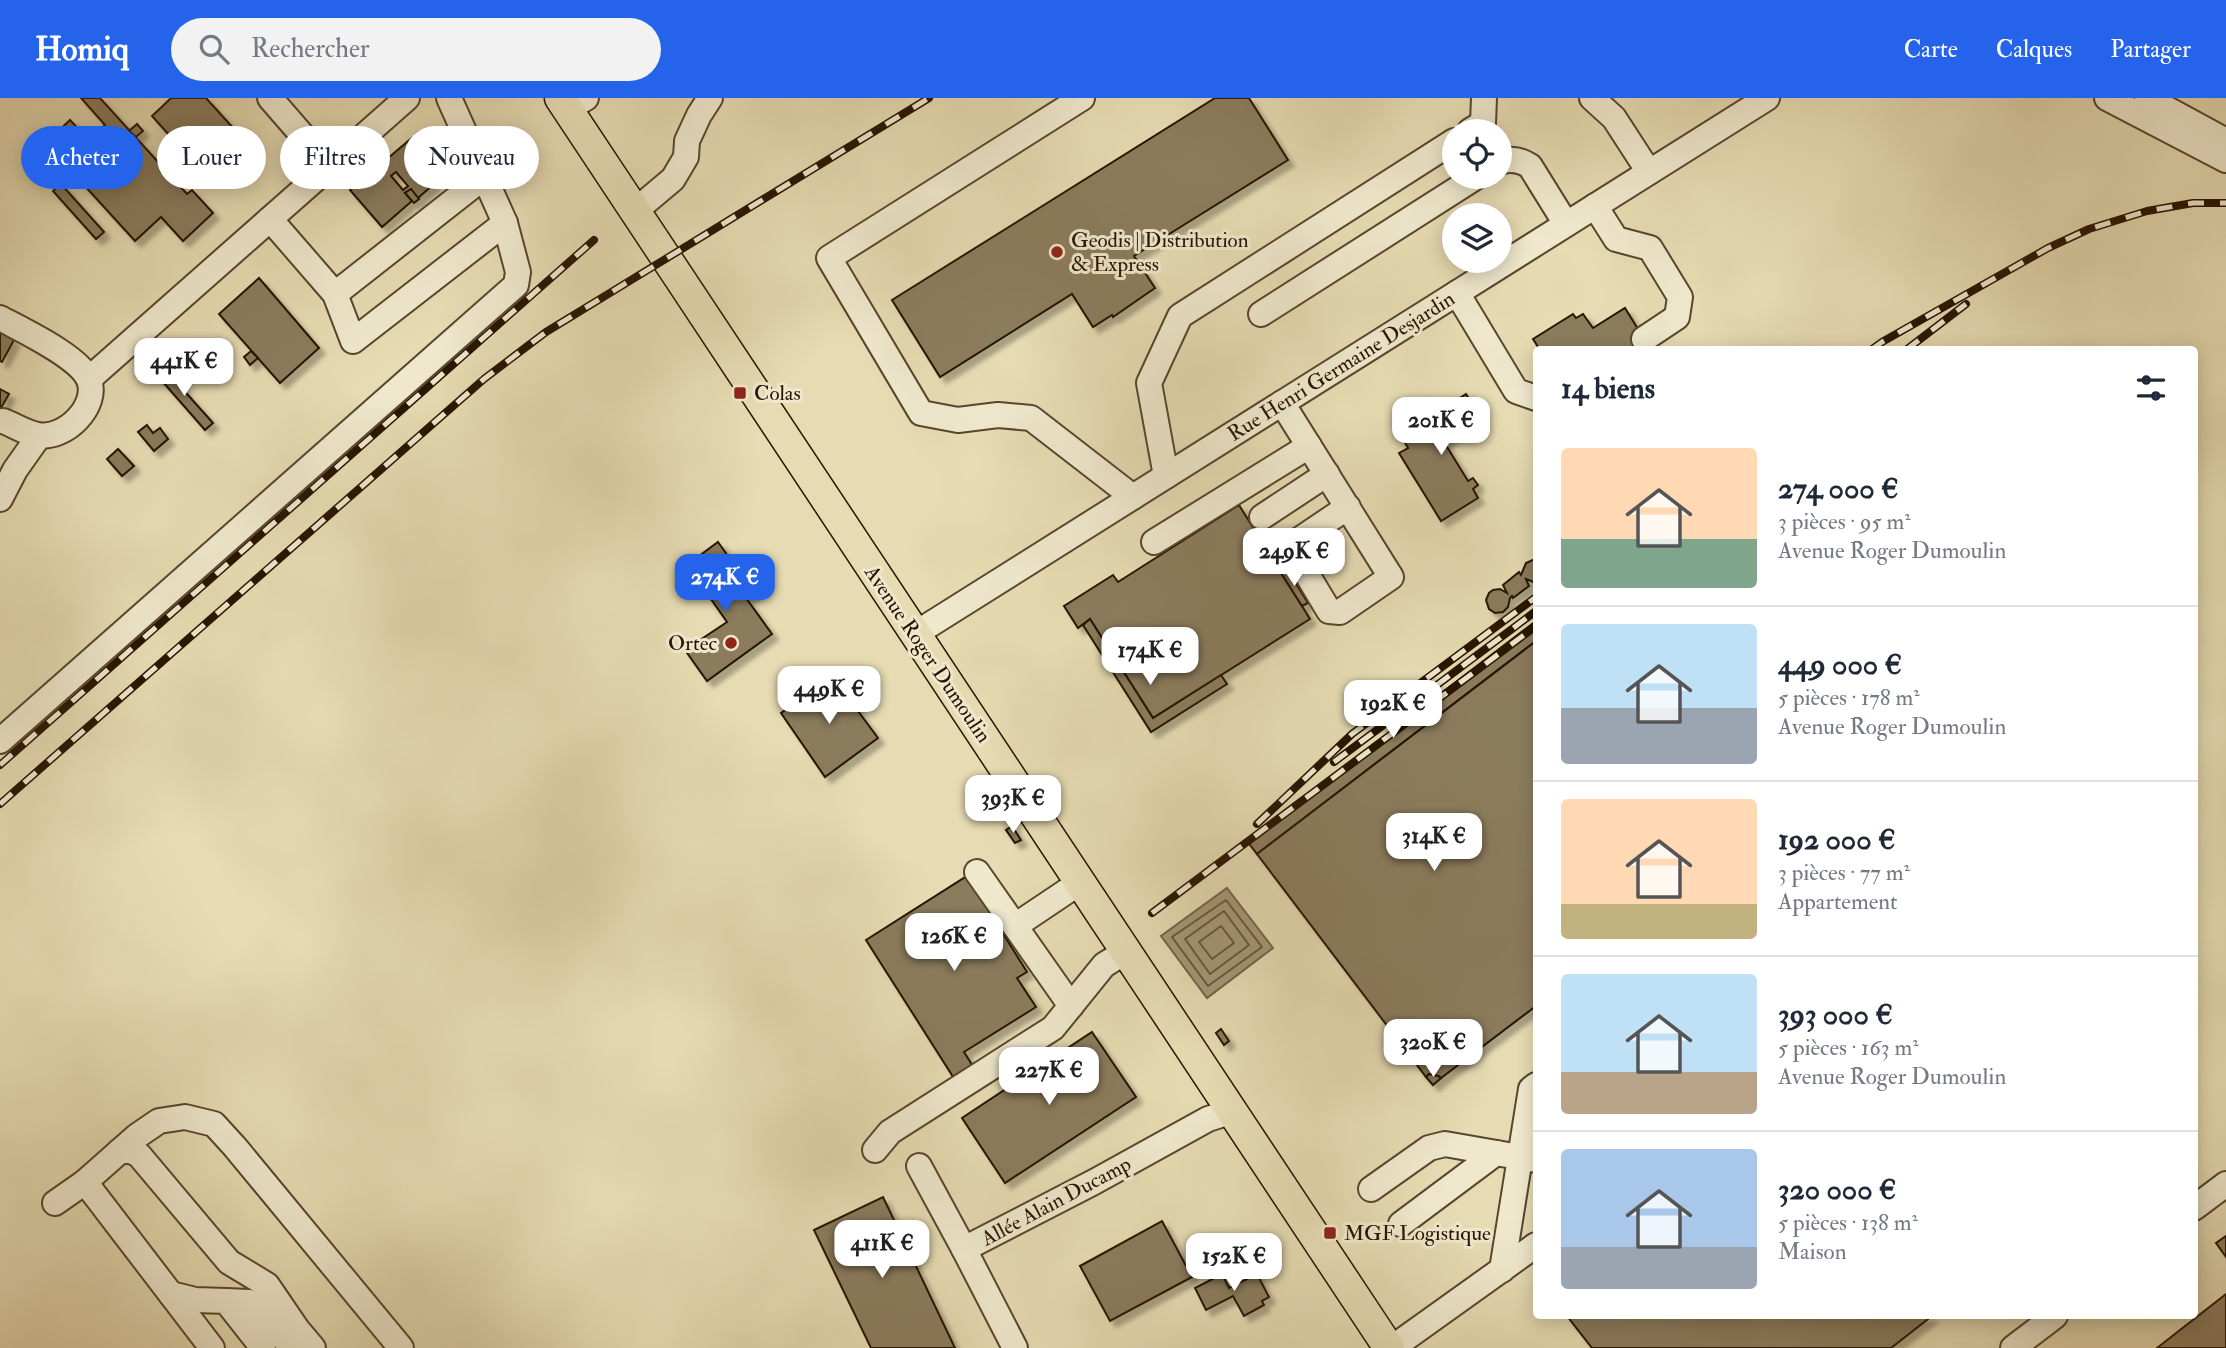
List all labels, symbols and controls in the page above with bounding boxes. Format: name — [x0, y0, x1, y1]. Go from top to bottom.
search box — [171, 18, 661, 81]
text: Homiq — [35, 29, 129, 70]
icon: search — [195, 30, 233, 68]
text: Rechercher — [251, 33, 369, 65]
text: Carte — [1904, 34, 1958, 65]
text: Calques — [1996, 34, 2072, 65]
text: Partager — [2110, 34, 2191, 65]
map controls — [1442, 119, 1512, 273]
button: locate — [1442, 119, 1512, 189]
chip: Acheter — [21, 126, 143, 189]
chip: Louer — [157, 126, 266, 189]
chip: Filtres — [280, 126, 390, 189]
chip: Nouveau — [404, 126, 539, 189]
button: layers — [1442, 203, 1512, 273]
place label: Geodis | Distribution & Express — [1071, 227, 1249, 278]
marker: Geodis | Distribution & Express — [1049, 244, 1065, 260]
street label: Rue Henri Germaine Desjardin — [1223, 285, 1460, 448]
pin: 441K € — [127, 338, 241, 398]
text: 441K € — [150, 346, 218, 375]
icon: filters — [2132, 369, 2170, 407]
text: 14 biens — [1561, 370, 1655, 407]
place label: Colas — [754, 380, 801, 407]
marker: Colas — [732, 385, 748, 401]
pin: 201K € — [1384, 398, 1498, 457]
text: 201K € — [1408, 405, 1474, 434]
text: 274 000 € — [1778, 470, 1899, 507]
icon: home — [1617, 476, 1701, 560]
text: 3 pièces · 95 m² — [1778, 507, 1911, 536]
pin: 249K € — [1237, 528, 1351, 588]
text: 249K € — [1259, 536, 1329, 565]
text: Avenue Roger Dumoulin — [1778, 536, 2006, 565]
pin: 274K € — [668, 554, 782, 614]
street label: Avenue Roger Dumoulin — [858, 559, 997, 748]
text: 274K € — [691, 562, 759, 591]
pin: 174K € — [1093, 628, 1207, 687]
place label: Ortec — [668, 630, 718, 657]
marker: Ortec — [723, 635, 739, 651]
text: 174K € — [1118, 635, 1182, 664]
text: 449 000 € — [1778, 646, 1902, 683]
icon: home — [1617, 652, 1701, 736]
pin: 449K € — [772, 666, 886, 726]
text: 449K € — [794, 674, 864, 703]
pin: 192K € — [1336, 680, 1450, 740]
text: 5 pièces · 178 m² — [1778, 683, 1920, 712]
text: 192K € — [1360, 688, 1426, 717]
text: Avenue Roger Dumoulin — [1778, 712, 2006, 741]
pin: 393K € — [956, 776, 1070, 835]
text: 393K € — [981, 783, 1045, 812]
pin: 314K € — [1377, 814, 1491, 873]
text: 314K € — [1402, 821, 1466, 850]
text: 192 000 € — [1778, 821, 1896, 858]
icon: home — [1617, 827, 1701, 911]
text: 3 pièces · 77 m² — [1778, 858, 1910, 887]
text: Appartement — [1778, 887, 1898, 916]
pin: 126K € — [897, 914, 1011, 973]
text: 126K € — [921, 921, 987, 950]
text: 393 000 € — [1778, 996, 1893, 1033]
icon: home — [1617, 1002, 1701, 1086]
pin: 320K € — [1376, 1020, 1490, 1079]
text: 320K € — [1400, 1027, 1466, 1056]
text: 5 pièces · 163 m² — [1778, 1033, 1919, 1062]
pin: 227K € — [992, 1048, 1106, 1107]
text: 227K € — [1015, 1055, 1083, 1084]
text: Avenue Roger Dumoulin — [1778, 1062, 2006, 1091]
street label: Allée Alain Ducamp — [976, 1151, 1136, 1253]
text: 320 000 € — [1778, 1171, 1896, 1208]
icon: home — [1617, 1177, 1701, 1261]
text: 5 pièces · 138 m² — [1778, 1208, 1918, 1237]
pin: 411K € — [825, 1220, 939, 1280]
place label: MGF Logistique — [1344, 1220, 1491, 1247]
marker: MGF Logistique — [1322, 1225, 1338, 1241]
text: 411K € — [850, 1228, 914, 1257]
pin: 152K € — [1177, 1234, 1291, 1293]
text: Maison — [1778, 1237, 1847, 1266]
text: 152K € — [1202, 1241, 1266, 1270]

